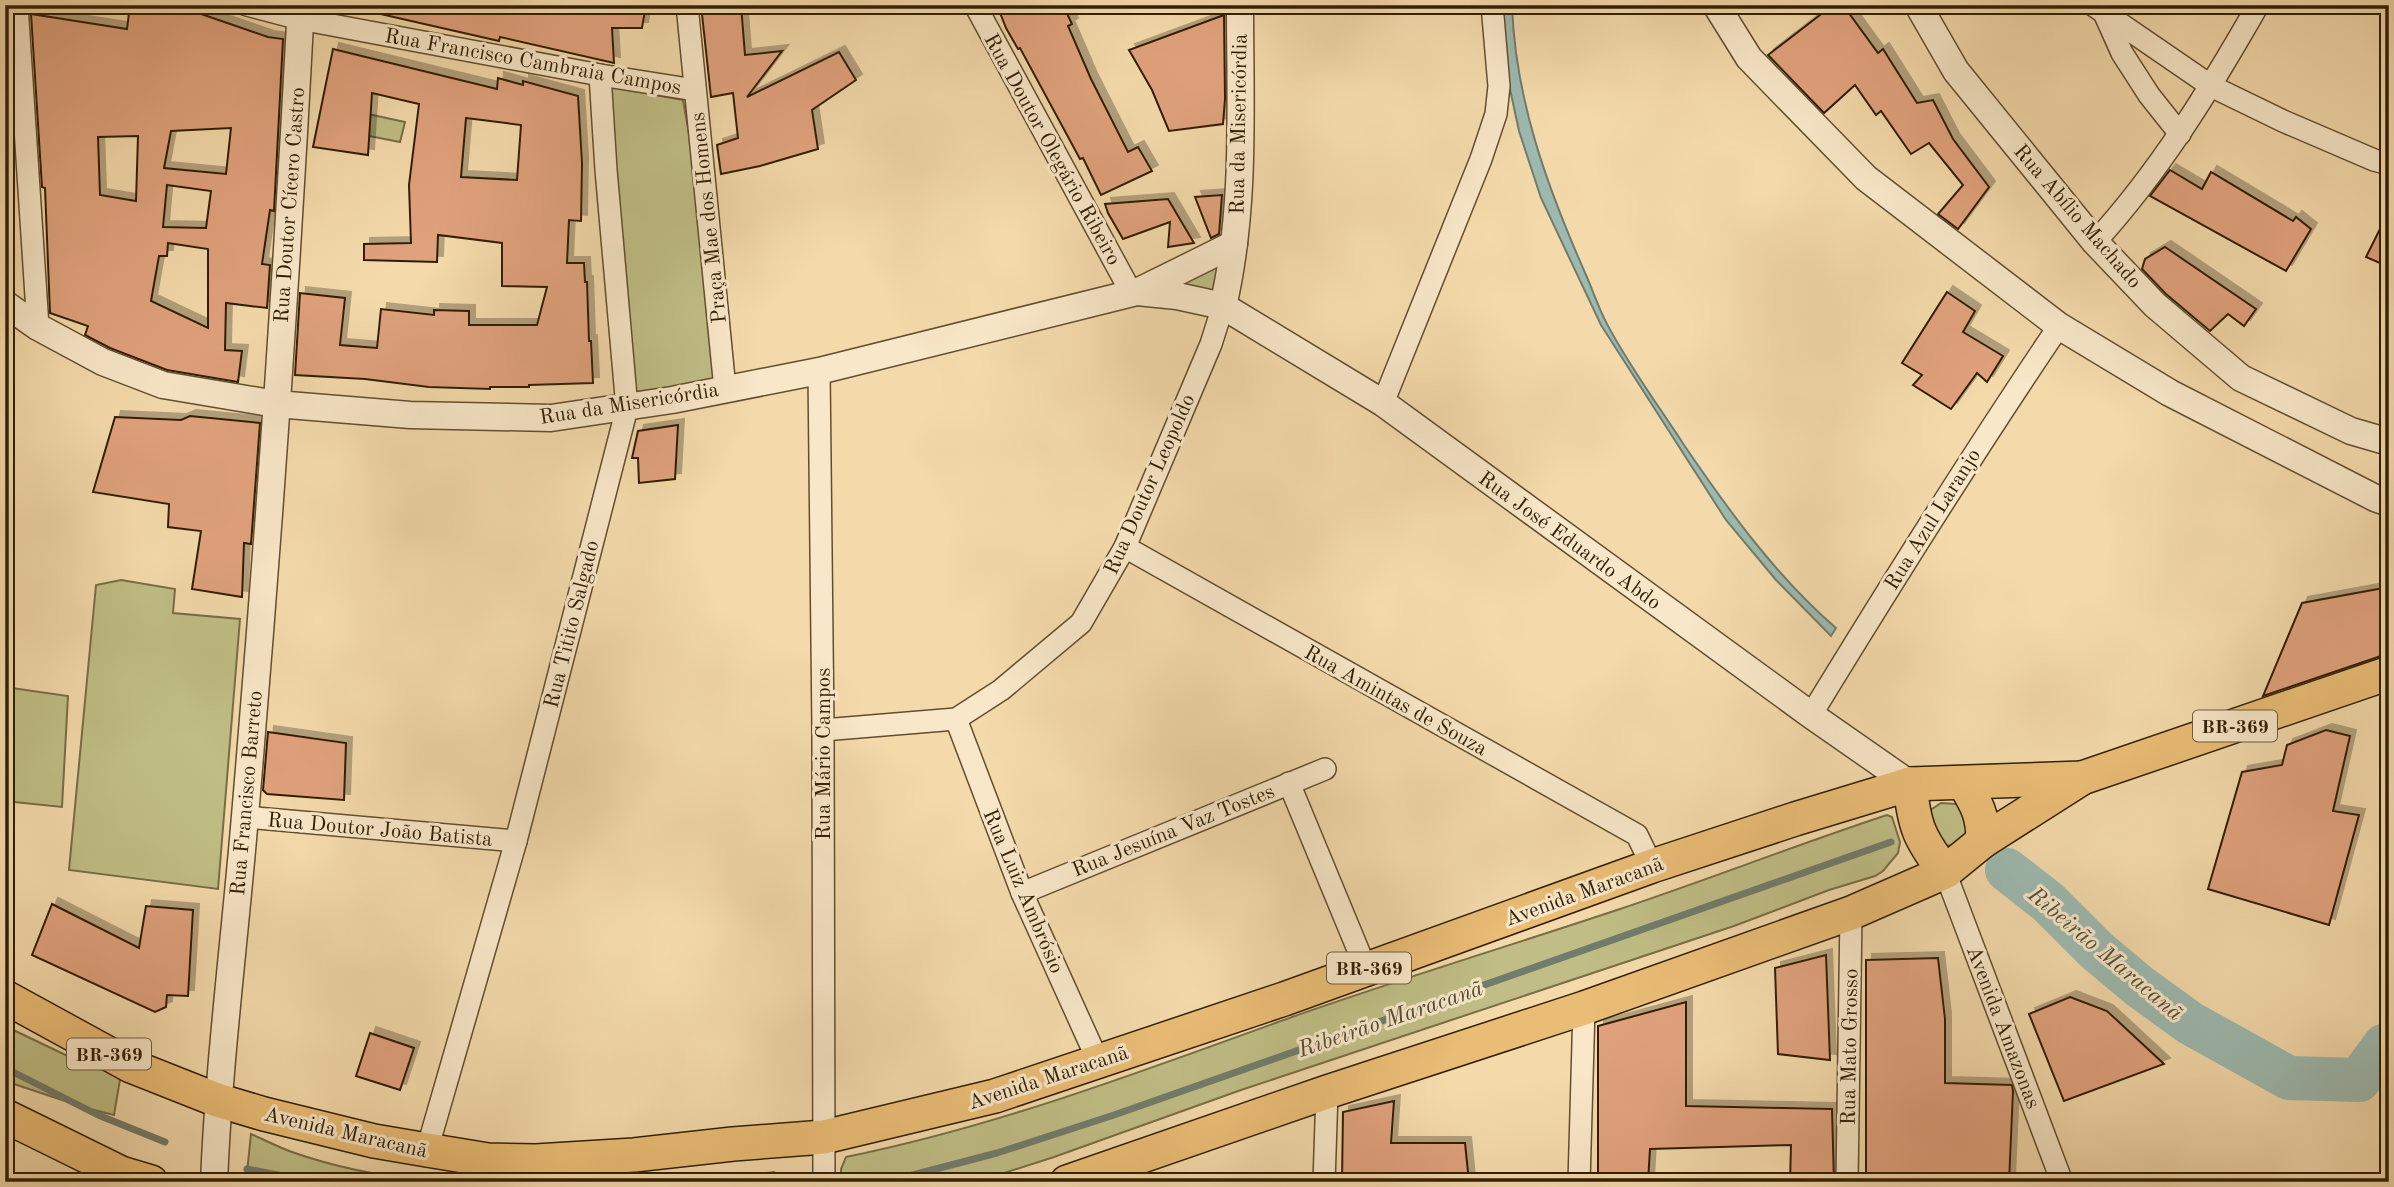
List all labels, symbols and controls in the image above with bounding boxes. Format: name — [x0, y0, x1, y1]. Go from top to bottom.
street label: Rua Francisco Cambraia Campos — [383, 26, 683, 99]
street label: Rua Doutor Olegário Ribeiro — [979, 31, 1124, 269]
street label: Rua da Misericórdia — [1227, 33, 1252, 215]
street label: Rua Doutor Cícero Castro — [272, 87, 309, 324]
street label: Praça Mae dos Homens — [688, 111, 731, 325]
street label: Rua Abílio Machado — [2009, 141, 2145, 293]
street label: Rua da Misericórdia — [538, 380, 720, 429]
street label: Rua Doutor Leopoldo — [1101, 391, 1200, 578]
street label: Rua Azul Laranjo — [1881, 445, 1985, 594]
street label: Rua José Eduardo Abdo — [1474, 468, 1664, 614]
street label: Rua Titito Salgado — [541, 538, 603, 710]
street label: Rua Amintas de Souza — [1300, 642, 1490, 760]
street label: Rua Mário Campos — [814, 668, 835, 840]
street label: Rua Francisco Barreto — [228, 690, 267, 897]
road number: BR-369 — [2193, 710, 2277, 741]
street label: Rua Jesuína Vaz Tostes — [1069, 781, 1278, 882]
street label: Rua Luiz Ambrósio — [979, 806, 1067, 977]
street label: Rua Doutor João Batista — [266, 810, 493, 851]
street label: Avenida Maracanã — [1502, 854, 1667, 931]
water label: Ribeirão Maracanã — [2022, 882, 2187, 1025]
street label: Avenida Amazonas — [1962, 943, 2043, 1112]
road number: BR-369 — [1327, 952, 1411, 984]
street label: Rua Mato Grosso — [1839, 968, 1862, 1126]
water label: Ribeirão Maracanã — [1294, 977, 1486, 1062]
road number: BR-369 — [67, 1038, 151, 1070]
street label: Avenida Maracanã — [966, 1043, 1131, 1114]
street label: Avenida Maracanã — [262, 1104, 429, 1162]

